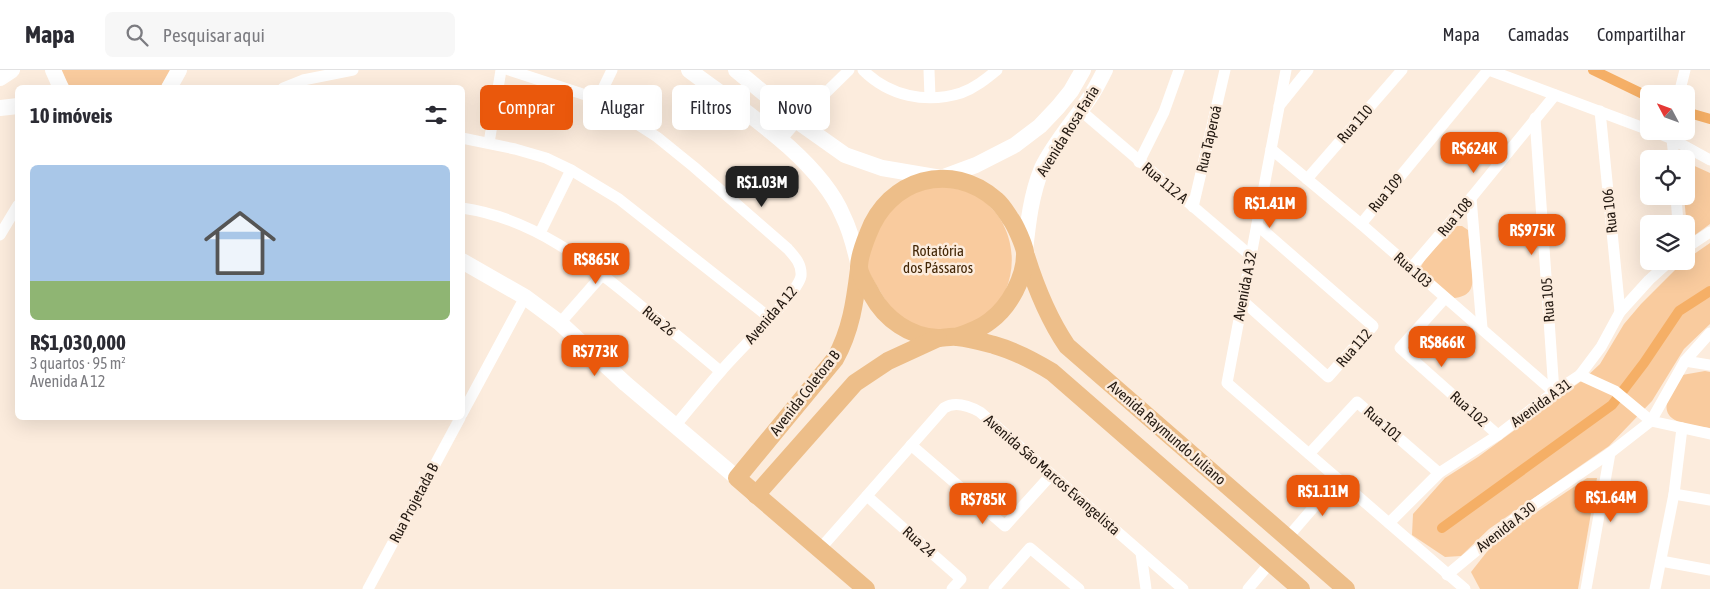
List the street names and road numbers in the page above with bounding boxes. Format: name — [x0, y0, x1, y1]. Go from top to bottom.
street label: Avenida Rosa Faria — [1033, 82, 1102, 179]
street label: Rua 110 — [1333, 101, 1376, 146]
street label: Rua Taperoá — [1193, 104, 1225, 174]
street label: Rua 112 A — [1139, 159, 1192, 207]
street label: Rua 109 — [1365, 170, 1407, 215]
street label: Rua 106 — [1599, 188, 1620, 234]
street label: Rua 108 — [1434, 194, 1476, 239]
street label: Rua 103 — [1391, 248, 1436, 291]
street label: Avenida A 32 — [1229, 250, 1260, 322]
street label: Rua 105 — [1537, 277, 1558, 323]
street label: Avenida A 12 — [741, 282, 800, 347]
street label: Rua 26 — [639, 302, 679, 339]
street label: Rua 112 — [1332, 325, 1375, 370]
street label: Avenida Coletora B — [766, 347, 843, 439]
street label: Avenida A 31 — [1507, 375, 1574, 430]
street label: Avenida Raymundo Juliano — [1105, 377, 1230, 488]
street label: Rua 102 — [1447, 387, 1492, 430]
street label: Rua 101 — [1361, 402, 1406, 445]
street label: Avenida São Marcos Evangelista — [981, 411, 1124, 538]
street label: Rua Projetada B — [386, 460, 442, 545]
street label: Avenida A 30 — [1473, 498, 1539, 555]
street label: Rua 24 — [900, 523, 939, 561]

